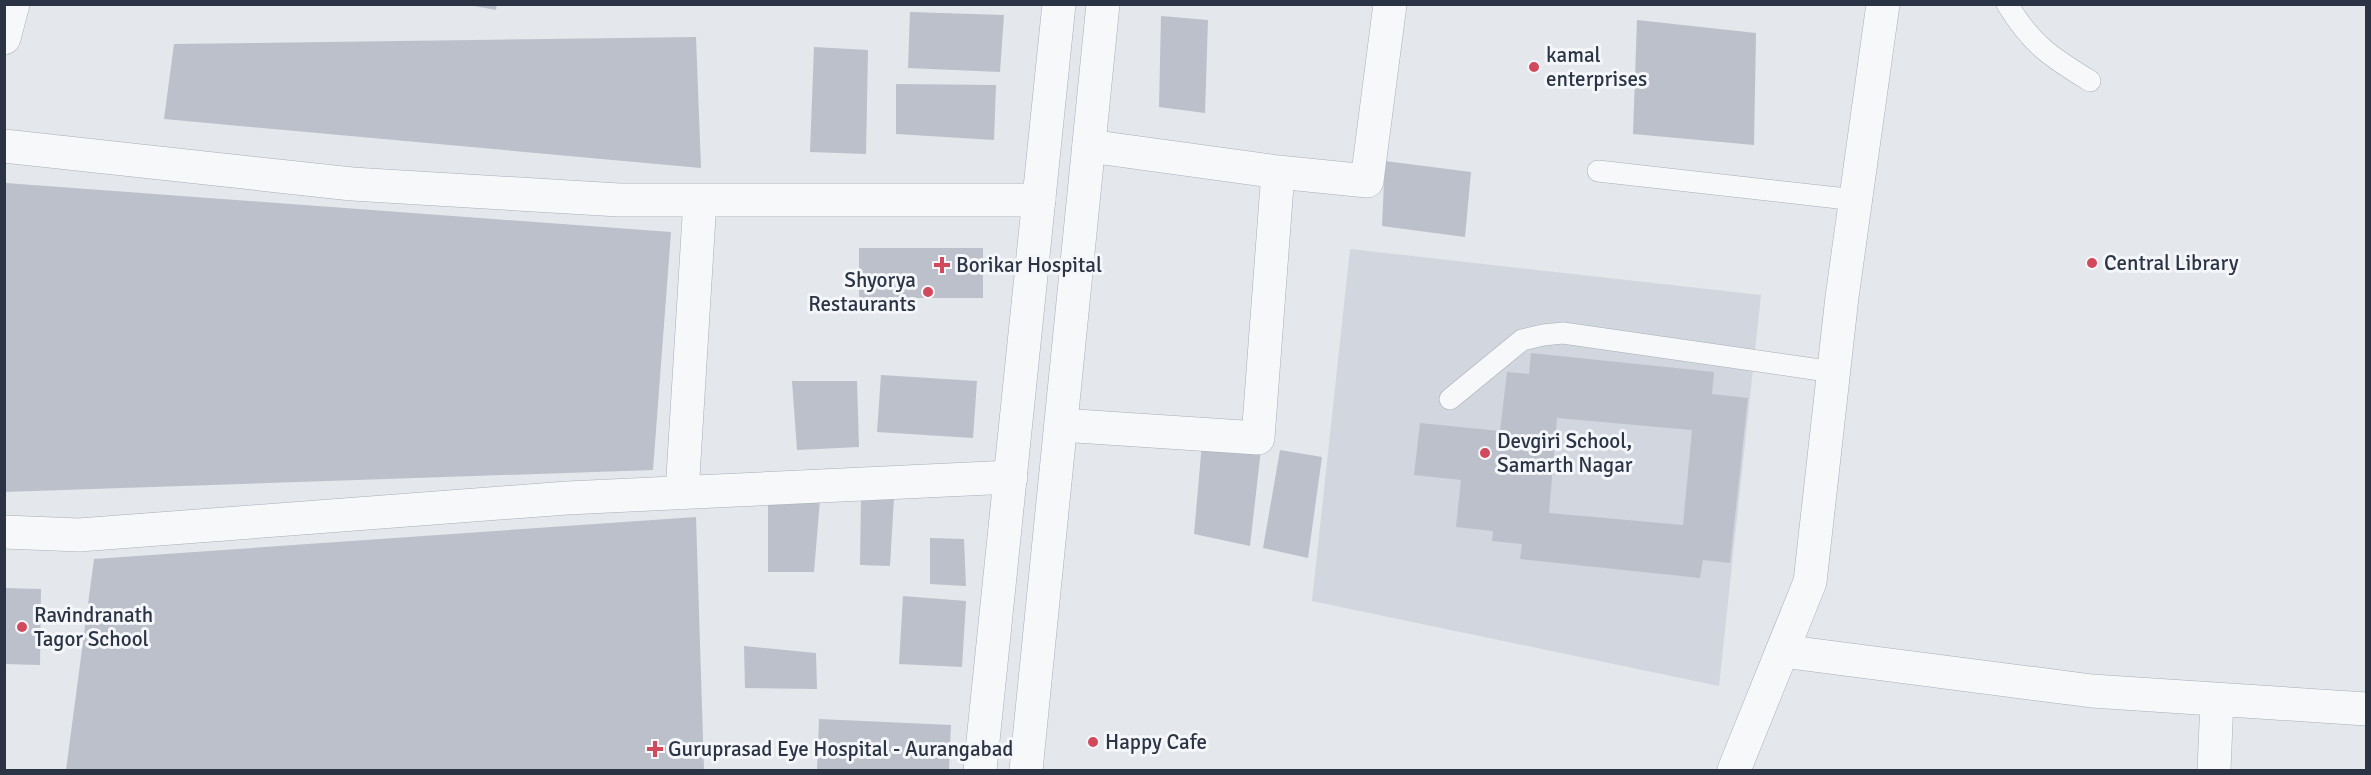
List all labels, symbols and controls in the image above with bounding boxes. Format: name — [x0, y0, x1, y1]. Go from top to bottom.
place label: kamal enterprises — [1546, 42, 1647, 92]
marker: kamal enterprises — [1527, 60, 1541, 74]
place label: Central Library — [2104, 250, 2239, 276]
place label: Borikar Hospital — [956, 252, 1102, 278]
marker: Borikar Hospital — [933, 256, 951, 274]
marker: Central Library — [2085, 256, 2099, 270]
place label: Shyorya Restaurants — [808, 267, 916, 317]
marker: Shyorya Restaurants — [921, 285, 935, 299]
place label: Devgiri School, Samarth Nagar — [1497, 428, 1633, 478]
marker: Devgiri School, Samarth Nagar — [1478, 446, 1492, 460]
place label: Ravindranath Tagor School — [34, 602, 153, 652]
marker: Ravindranath Tagor School — [15, 620, 29, 634]
place label: Happy Cafe — [1105, 729, 1207, 755]
marker: Happy Cafe — [1086, 735, 1100, 749]
place label: Guruprasad Eye Hospital - Aurangabad — [668, 736, 1013, 762]
marker: Guruprasad Eye Hospital - Aurangabad — [646, 740, 664, 758]

